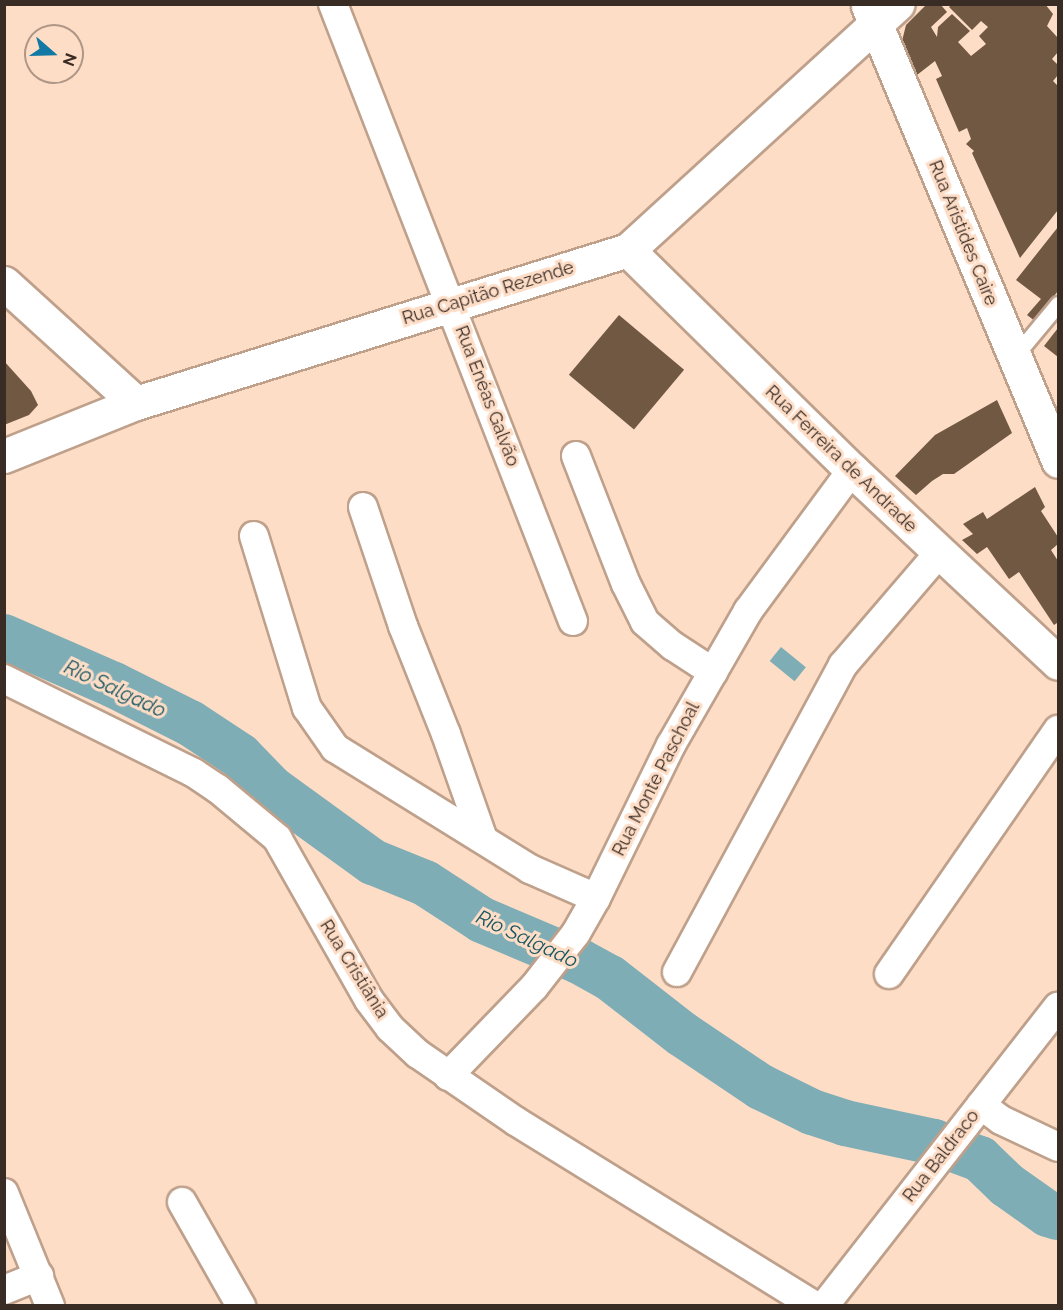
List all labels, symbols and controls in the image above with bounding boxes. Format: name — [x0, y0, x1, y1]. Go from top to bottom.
north arrow — [24, 24, 84, 84]
text: N — [58, 51, 81, 69]
street label: Rua Aristides Caire — [924, 157, 1002, 309]
street label: Rua Capitão Rezende — [400, 257, 576, 329]
street label: Rua Enéas Galvão — [450, 323, 524, 469]
street label: Rua Ferreira de Andrade — [761, 381, 921, 537]
water label: Rio Salgado — [60, 655, 170, 723]
street label: Rua Monte Paschoal — [608, 698, 704, 860]
water label: Rio Salgado — [472, 905, 582, 973]
street label: Rua Cristiânia — [315, 916, 393, 1022]
street label: Rua Baldraco — [898, 1106, 984, 1206]

